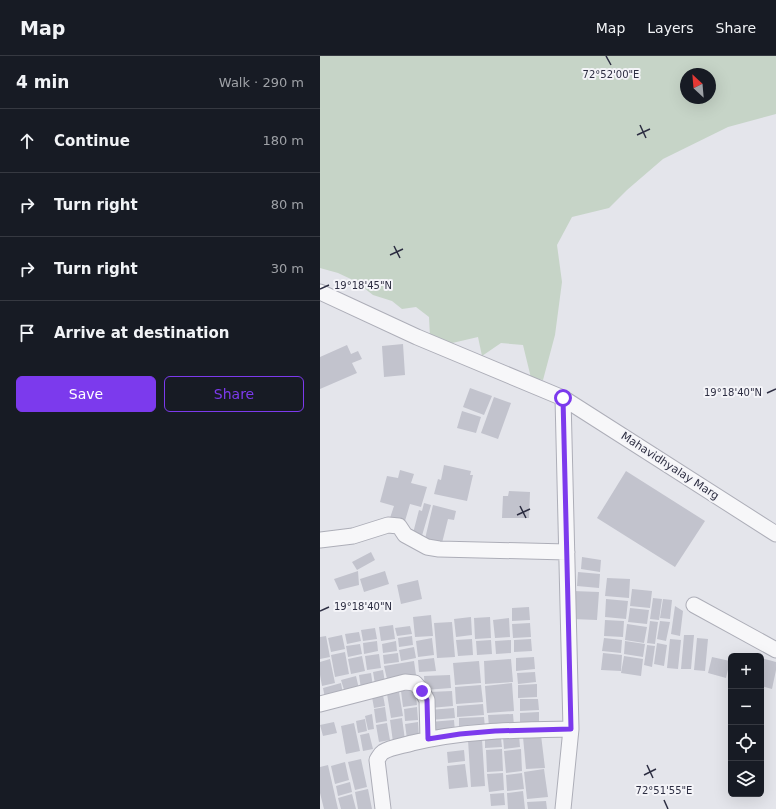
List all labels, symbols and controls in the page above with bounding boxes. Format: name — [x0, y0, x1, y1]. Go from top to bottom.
text: Map — [20, 17, 65, 39]
text: Map — [596, 20, 625, 36]
text: Layers — [647, 20, 694, 36]
text: Share — [716, 20, 756, 36]
north arrow — [680, 68, 716, 104]
text: 72°52'00"E — [583, 69, 639, 80]
text: 4 min — [16, 72, 69, 92]
text: Walk · 290 m — [219, 75, 304, 90]
icon: ahead — [16, 130, 38, 152]
text: Continue — [54, 132, 130, 150]
text: 180 m — [262, 133, 304, 148]
icon: right — [16, 194, 38, 216]
text: Turn right — [54, 196, 138, 214]
text: 80 m — [271, 197, 304, 212]
icon: right — [16, 258, 38, 280]
text: Turn right — [54, 260, 138, 278]
text: 30 m — [271, 261, 304, 276]
text: 19°18'45"N — [334, 280, 392, 291]
icon: arrive — [16, 322, 38, 344]
text: Arrive at destination — [54, 324, 229, 342]
button: Save — [16, 376, 156, 412]
button: Share — [164, 376, 304, 412]
text: 19°18'40"N — [704, 387, 762, 398]
route start — [554, 389, 572, 407]
street label: Mahavidhyalay Marg — [619, 429, 721, 503]
text: 19°18'40"N — [334, 601, 392, 612]
map controls — [728, 653, 764, 797]
button: + — [728, 653, 764, 689]
route end — [413, 682, 431, 700]
button: − — [728, 689, 764, 725]
button: locate — [728, 725, 764, 761]
button: layers — [728, 761, 764, 797]
text: 72°51'55"E — [636, 785, 692, 796]

